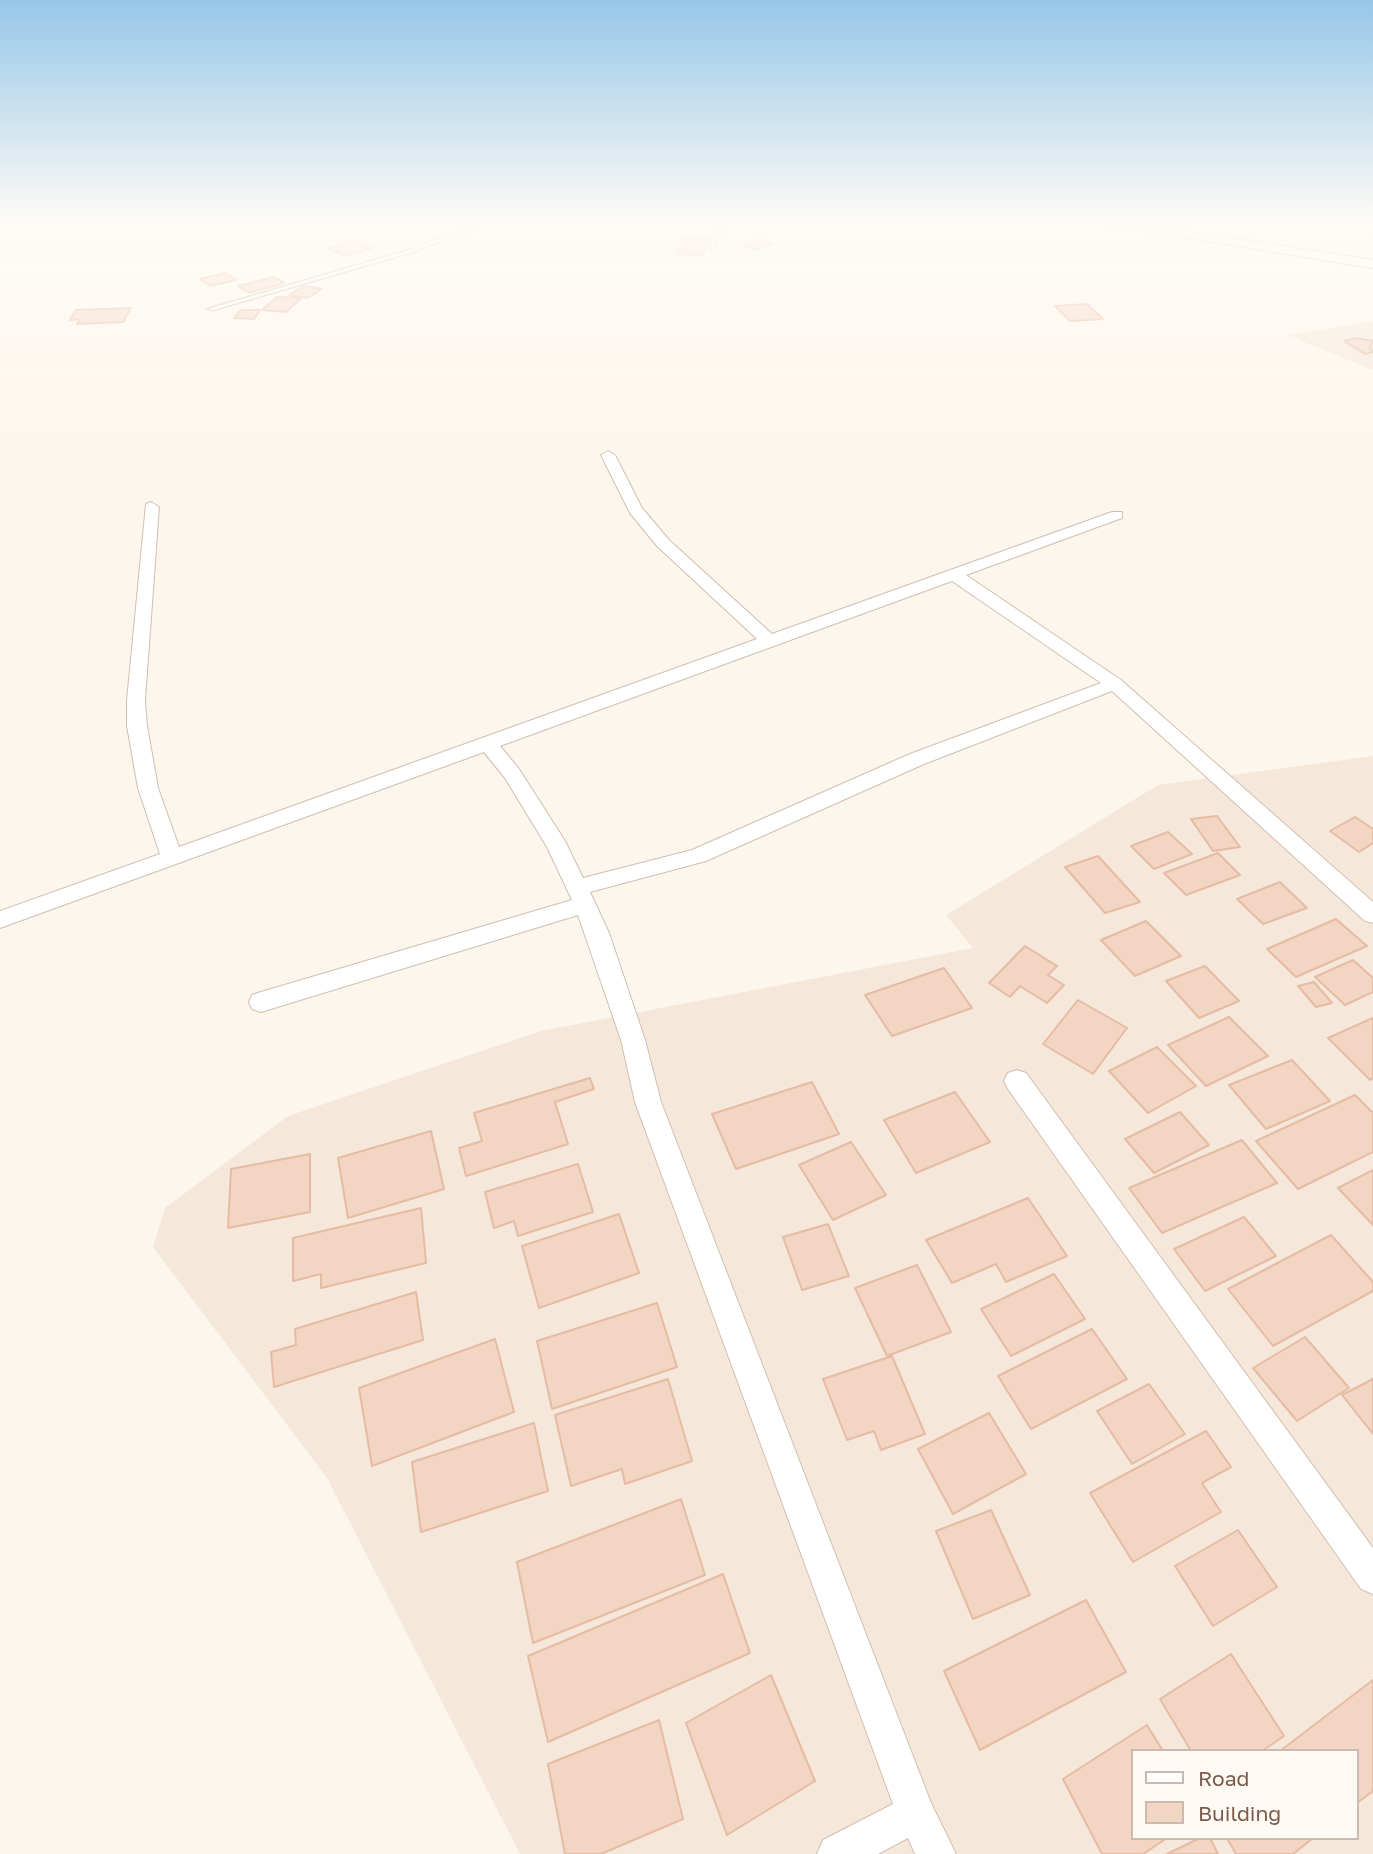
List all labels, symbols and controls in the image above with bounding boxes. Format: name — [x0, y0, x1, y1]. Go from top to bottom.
legend — [1132, 1749, 1359, 1840]
text: Road — [1198, 1765, 1249, 1791]
text: Building — [1198, 1800, 1281, 1826]

